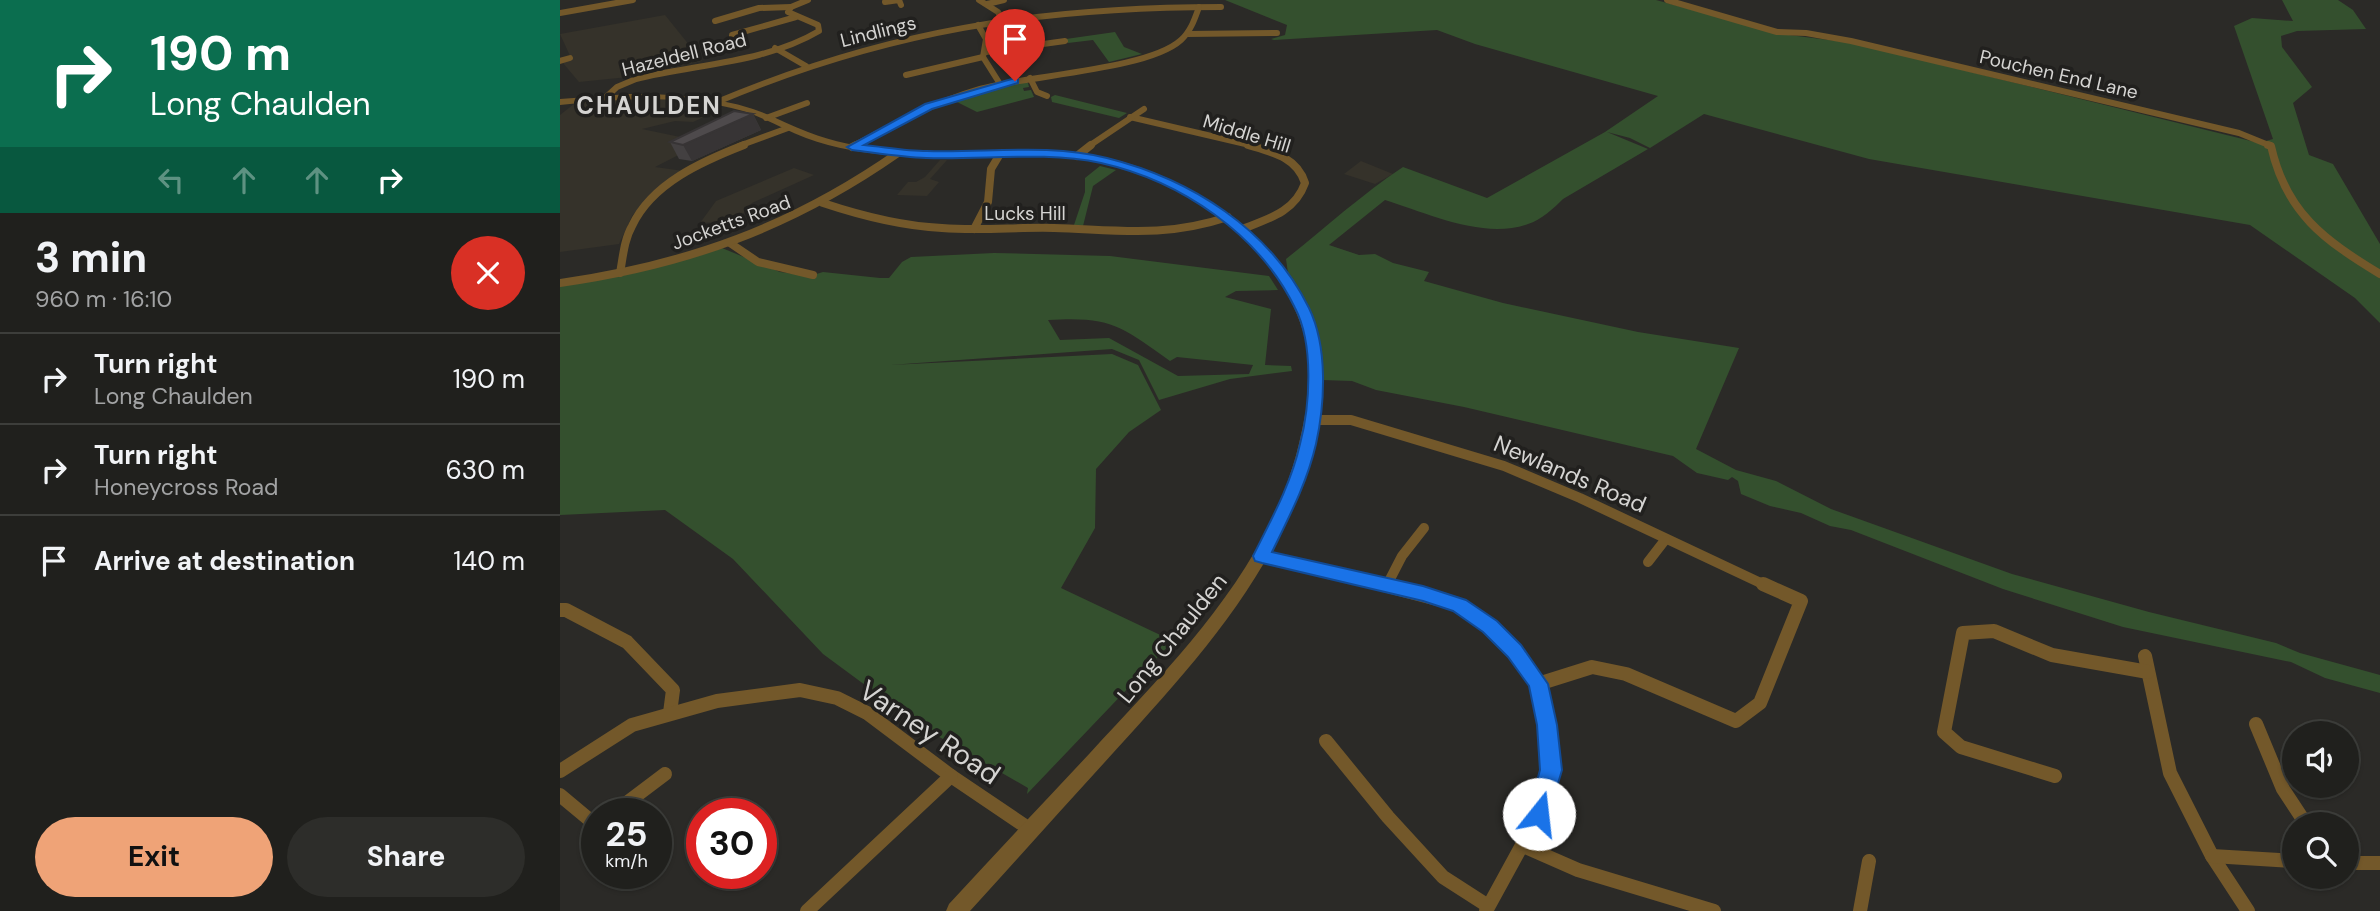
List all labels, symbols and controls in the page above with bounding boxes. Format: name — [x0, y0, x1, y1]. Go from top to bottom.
pin — [985, 9, 1045, 81]
street label: Lindlings — [838, 10, 919, 53]
icon: arrive — [996, 20, 1034, 58]
text: 190 m — [150, 21, 291, 85]
street label: Hazeldell Road — [619, 27, 749, 82]
icon: right — [35, 28, 126, 119]
street label: Pouchen End Lane — [1977, 44, 2141, 105]
text: Long Chaulden — [150, 83, 371, 125]
district label: CHAULDEN — [576, 90, 722, 121]
street label: Middle Hill — [1200, 108, 1294, 159]
icon: left — [152, 161, 190, 199]
icon: ahead — [225, 161, 263, 199]
icon: ahead — [298, 161, 336, 199]
icon: right — [371, 161, 409, 199]
street label: Jocketts Road — [668, 189, 794, 256]
street label: Lucks Hill — [984, 201, 1066, 226]
text: 3 min — [35, 230, 147, 285]
button: close — [451, 236, 525, 310]
text: 960 m · 16:10 — [35, 284, 172, 314]
text: Turn right — [94, 347, 218, 381]
icon: right — [35, 360, 73, 398]
text: 190 m — [453, 362, 525, 396]
text: Long Chaulden — [94, 381, 253, 411]
street label: Newlands Road — [1489, 428, 1651, 520]
text: Turn right — [94, 438, 218, 472]
icon: right — [35, 451, 73, 489]
text: 630 m — [445, 453, 525, 487]
text: Honeycross Road — [94, 472, 278, 502]
icon: arrive — [35, 542, 73, 580]
text: Arrive at destination — [94, 544, 355, 578]
text: 140 m — [453, 544, 525, 578]
street label: Long Chaulden — [1110, 567, 1234, 709]
street label: Varney Road — [852, 672, 1007, 793]
map controls — [2282, 721, 2359, 889]
button: sound — [2282, 721, 2359, 798]
position arrow — [1502, 777, 1576, 851]
speed limit sign: 30 — [686, 798, 777, 889]
text: 25 — [606, 811, 647, 857]
button: search — [2282, 812, 2359, 889]
button: Exit — [35, 817, 273, 897]
button: Share — [287, 817, 525, 897]
text: km/h — [605, 849, 648, 873]

